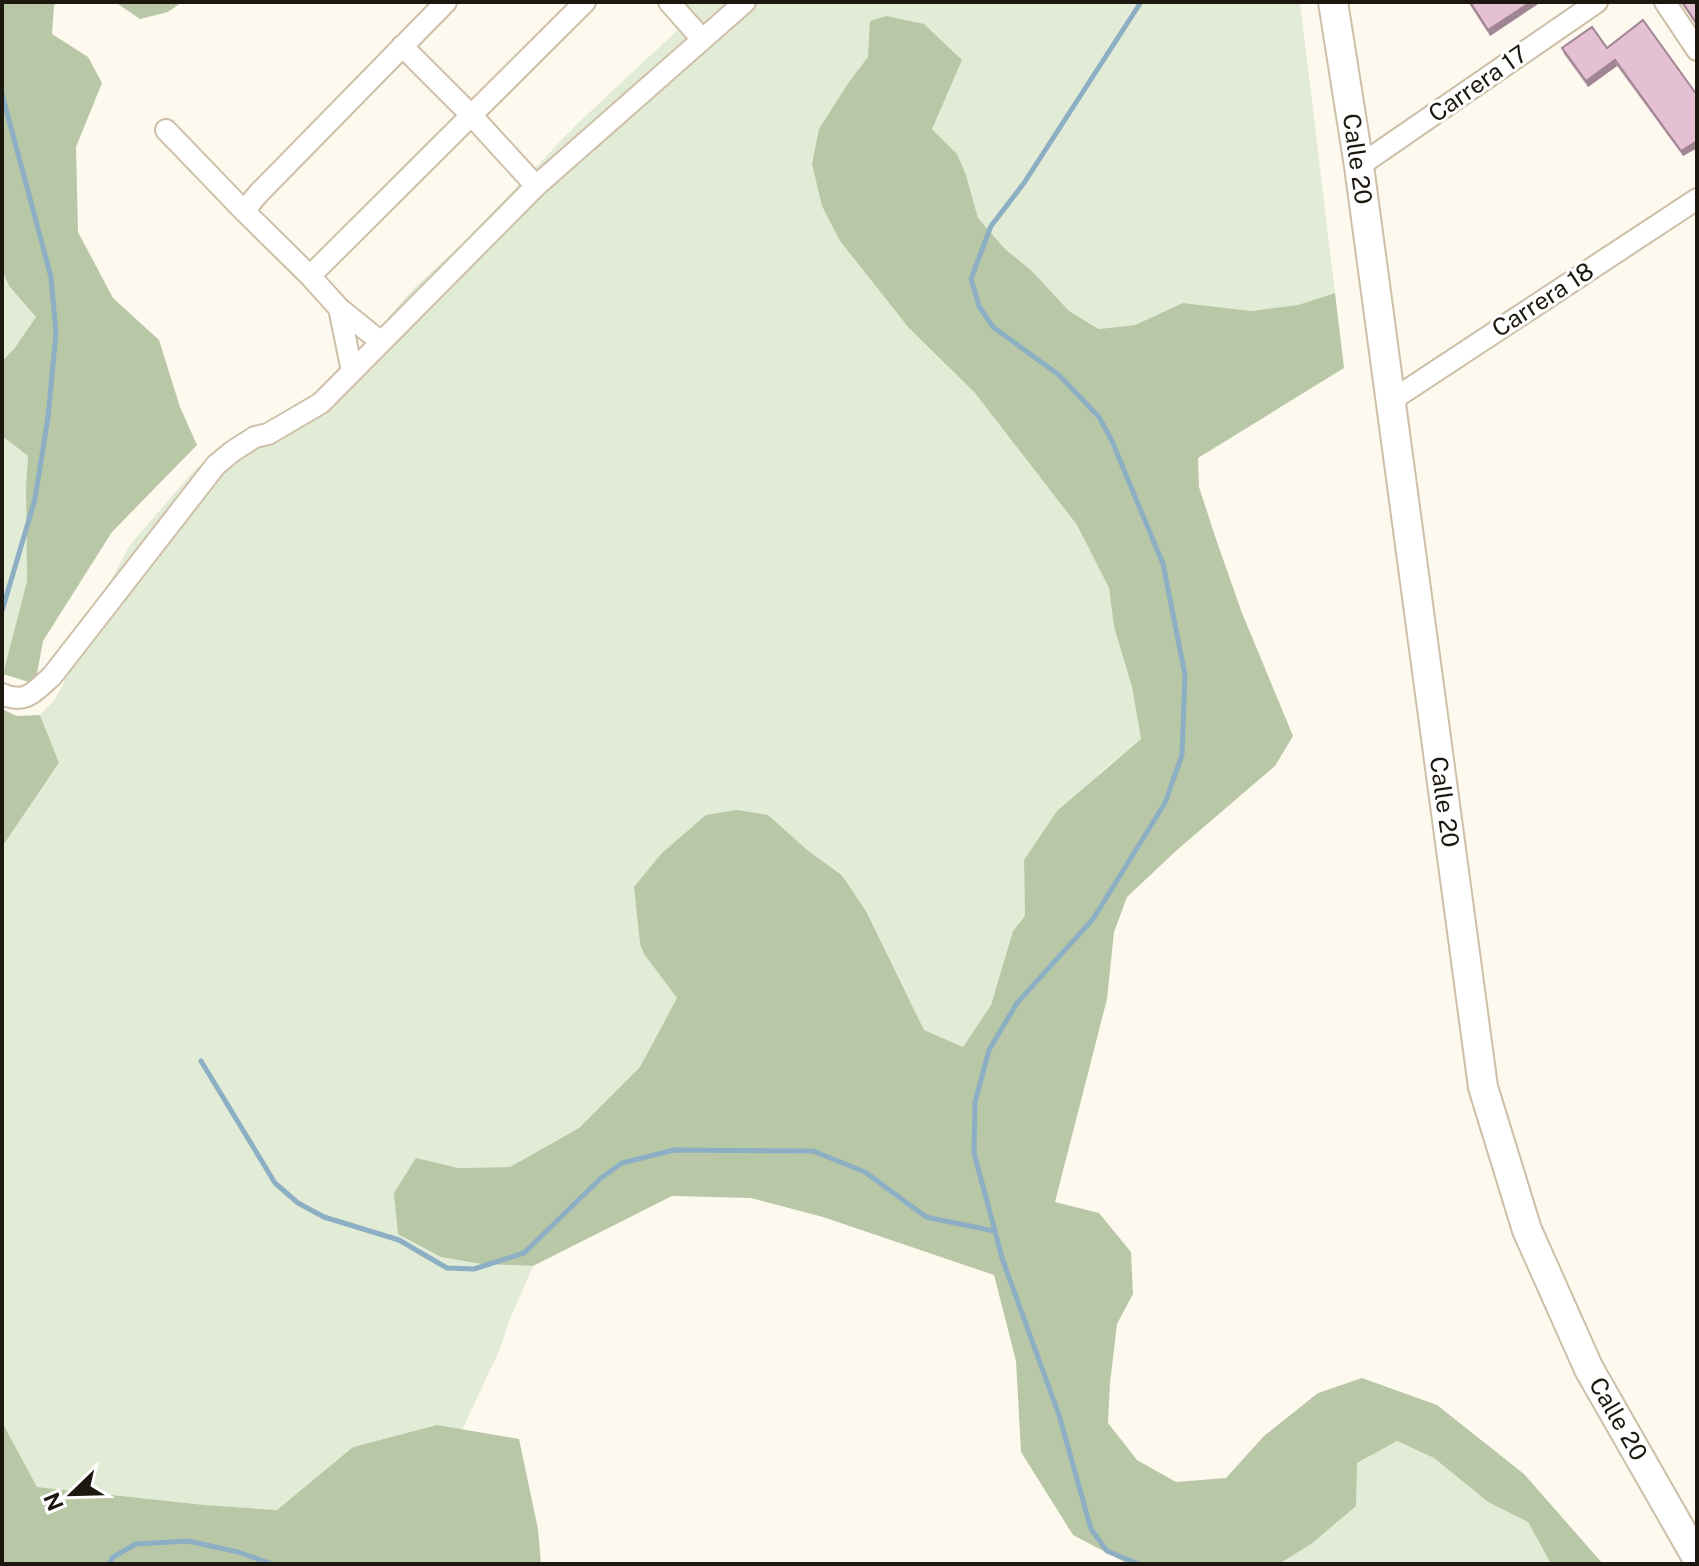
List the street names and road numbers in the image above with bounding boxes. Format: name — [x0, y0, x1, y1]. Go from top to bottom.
street label: Carrera 17 — [1423, 39, 1532, 127]
street label: Calle 20 — [1338, 112, 1378, 206]
street label: Carrera 18 — [1487, 256, 1598, 342]
street label: Calle 20 — [1425, 755, 1465, 849]
street label: Calle 20 — [1584, 1372, 1654, 1465]

